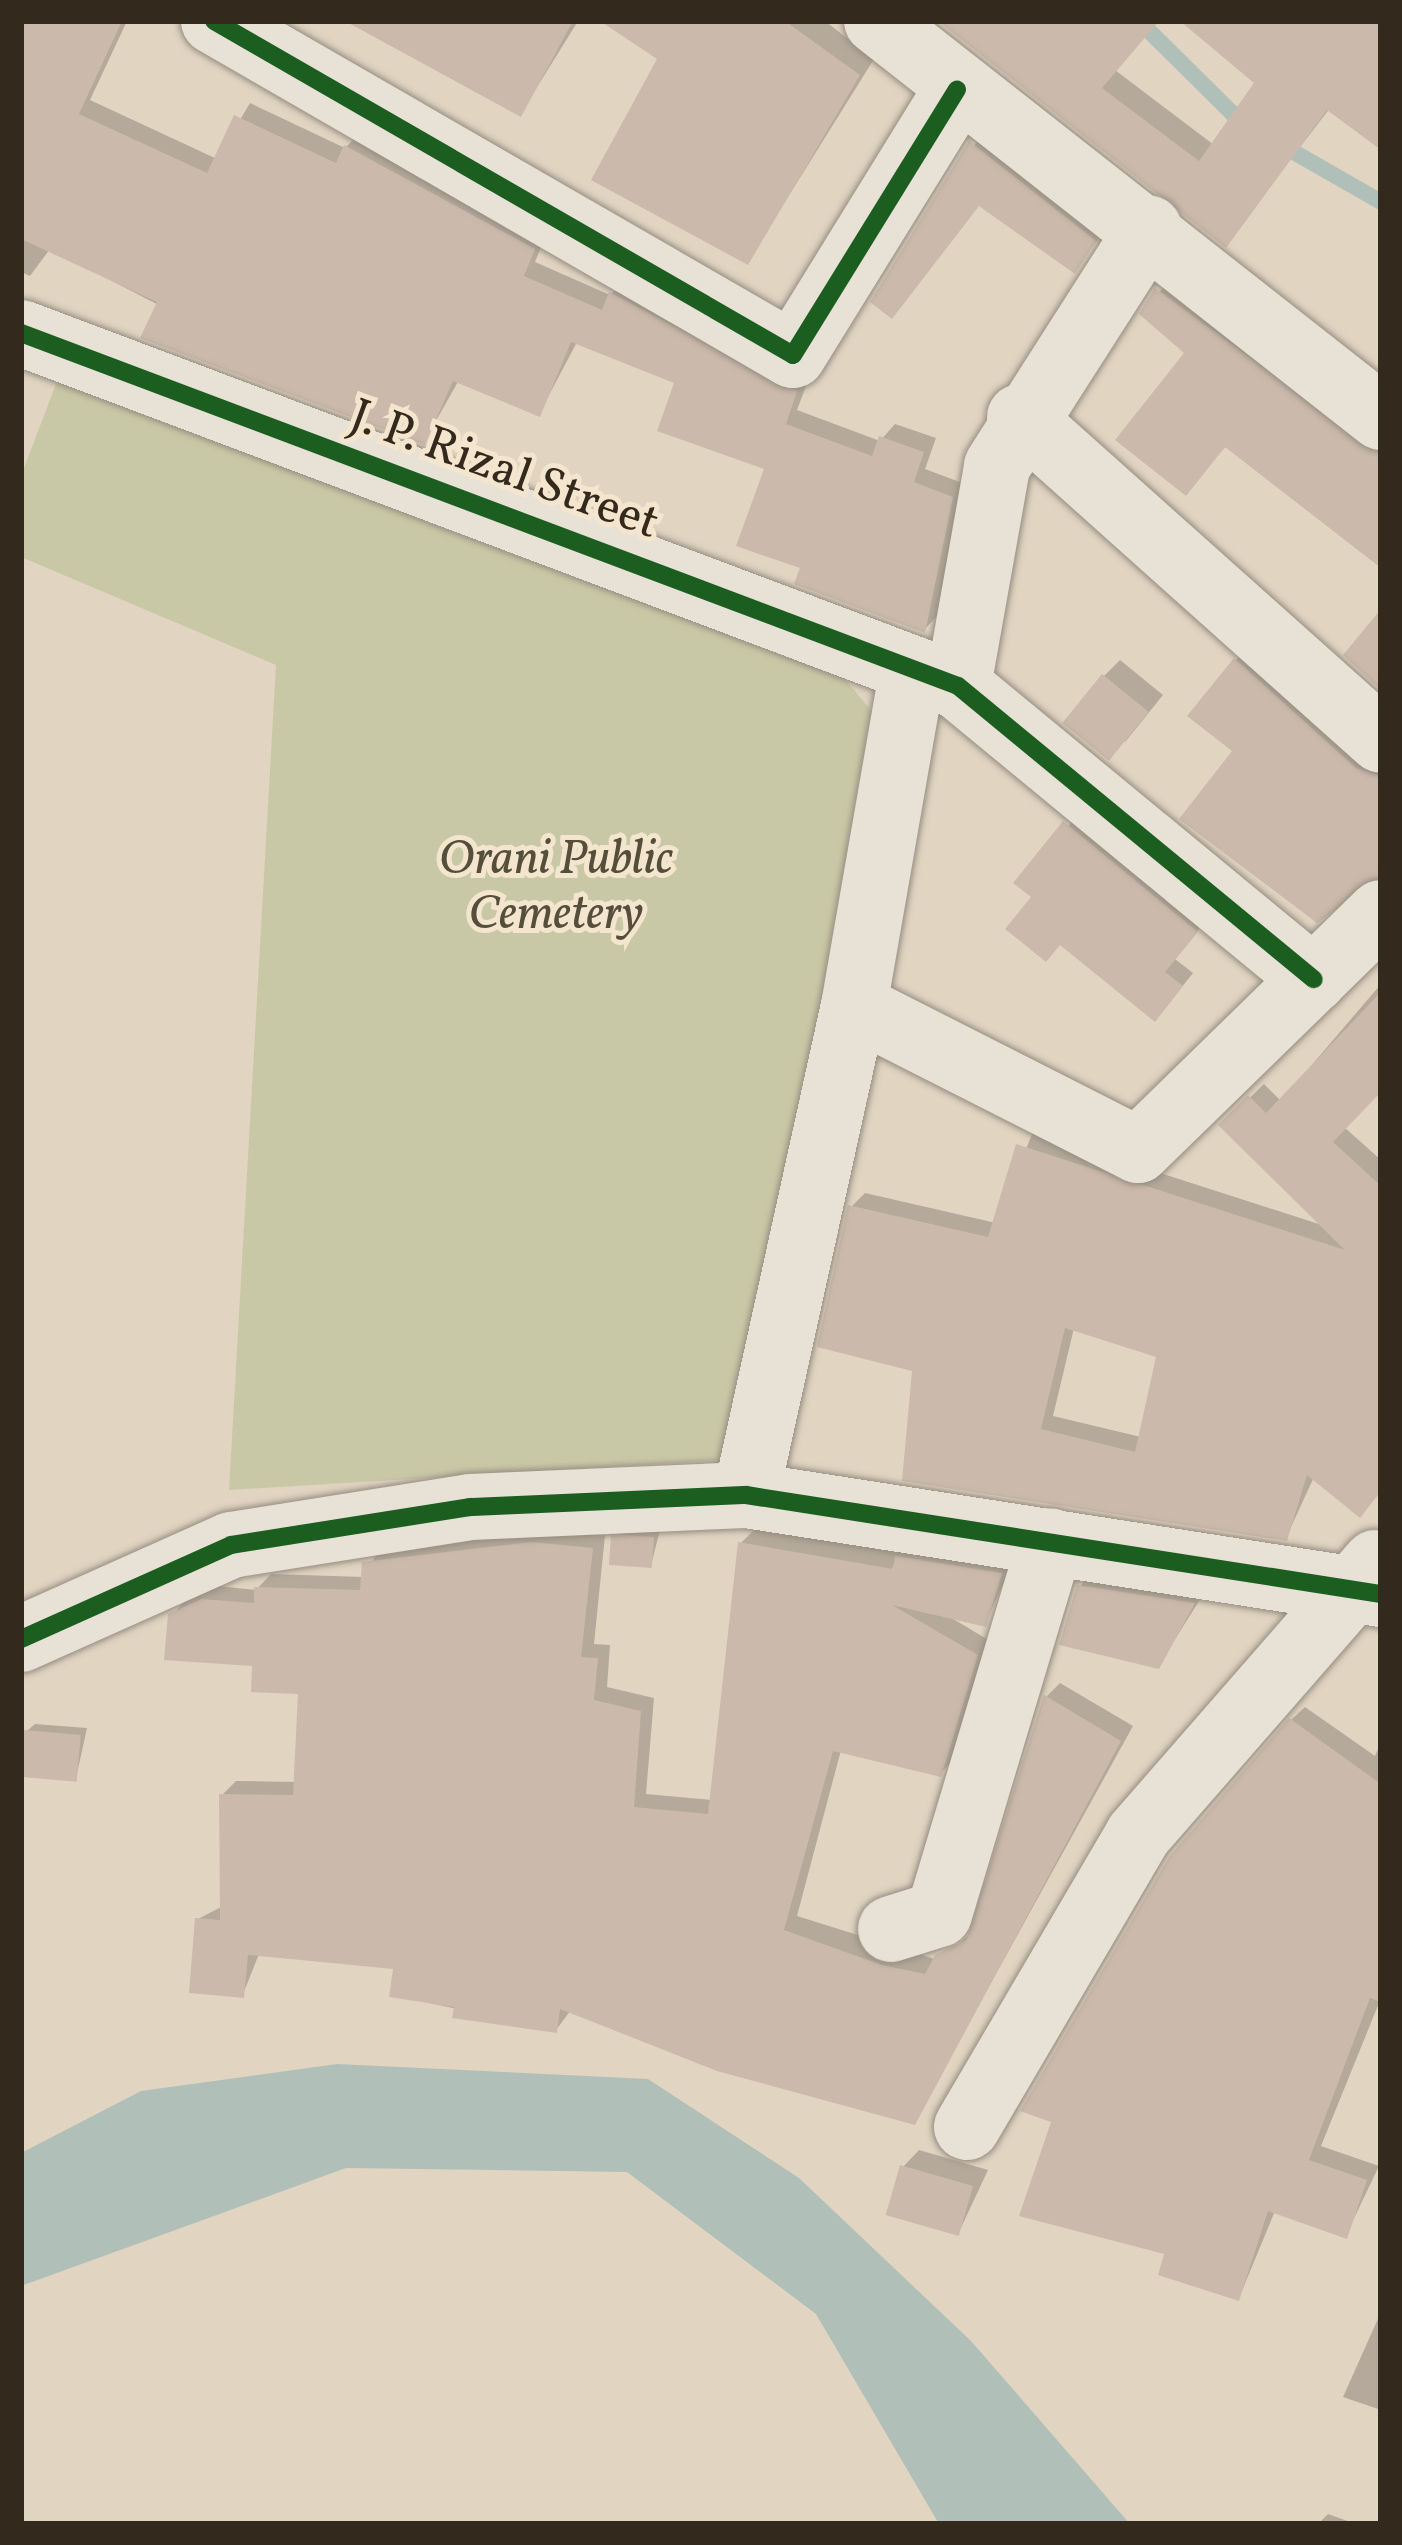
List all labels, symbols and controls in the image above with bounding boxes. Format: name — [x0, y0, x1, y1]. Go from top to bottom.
street label: J. P. Rizal Street — [342, 388, 666, 554]
park label: Orani Public Cemetery — [439, 831, 673, 944]

